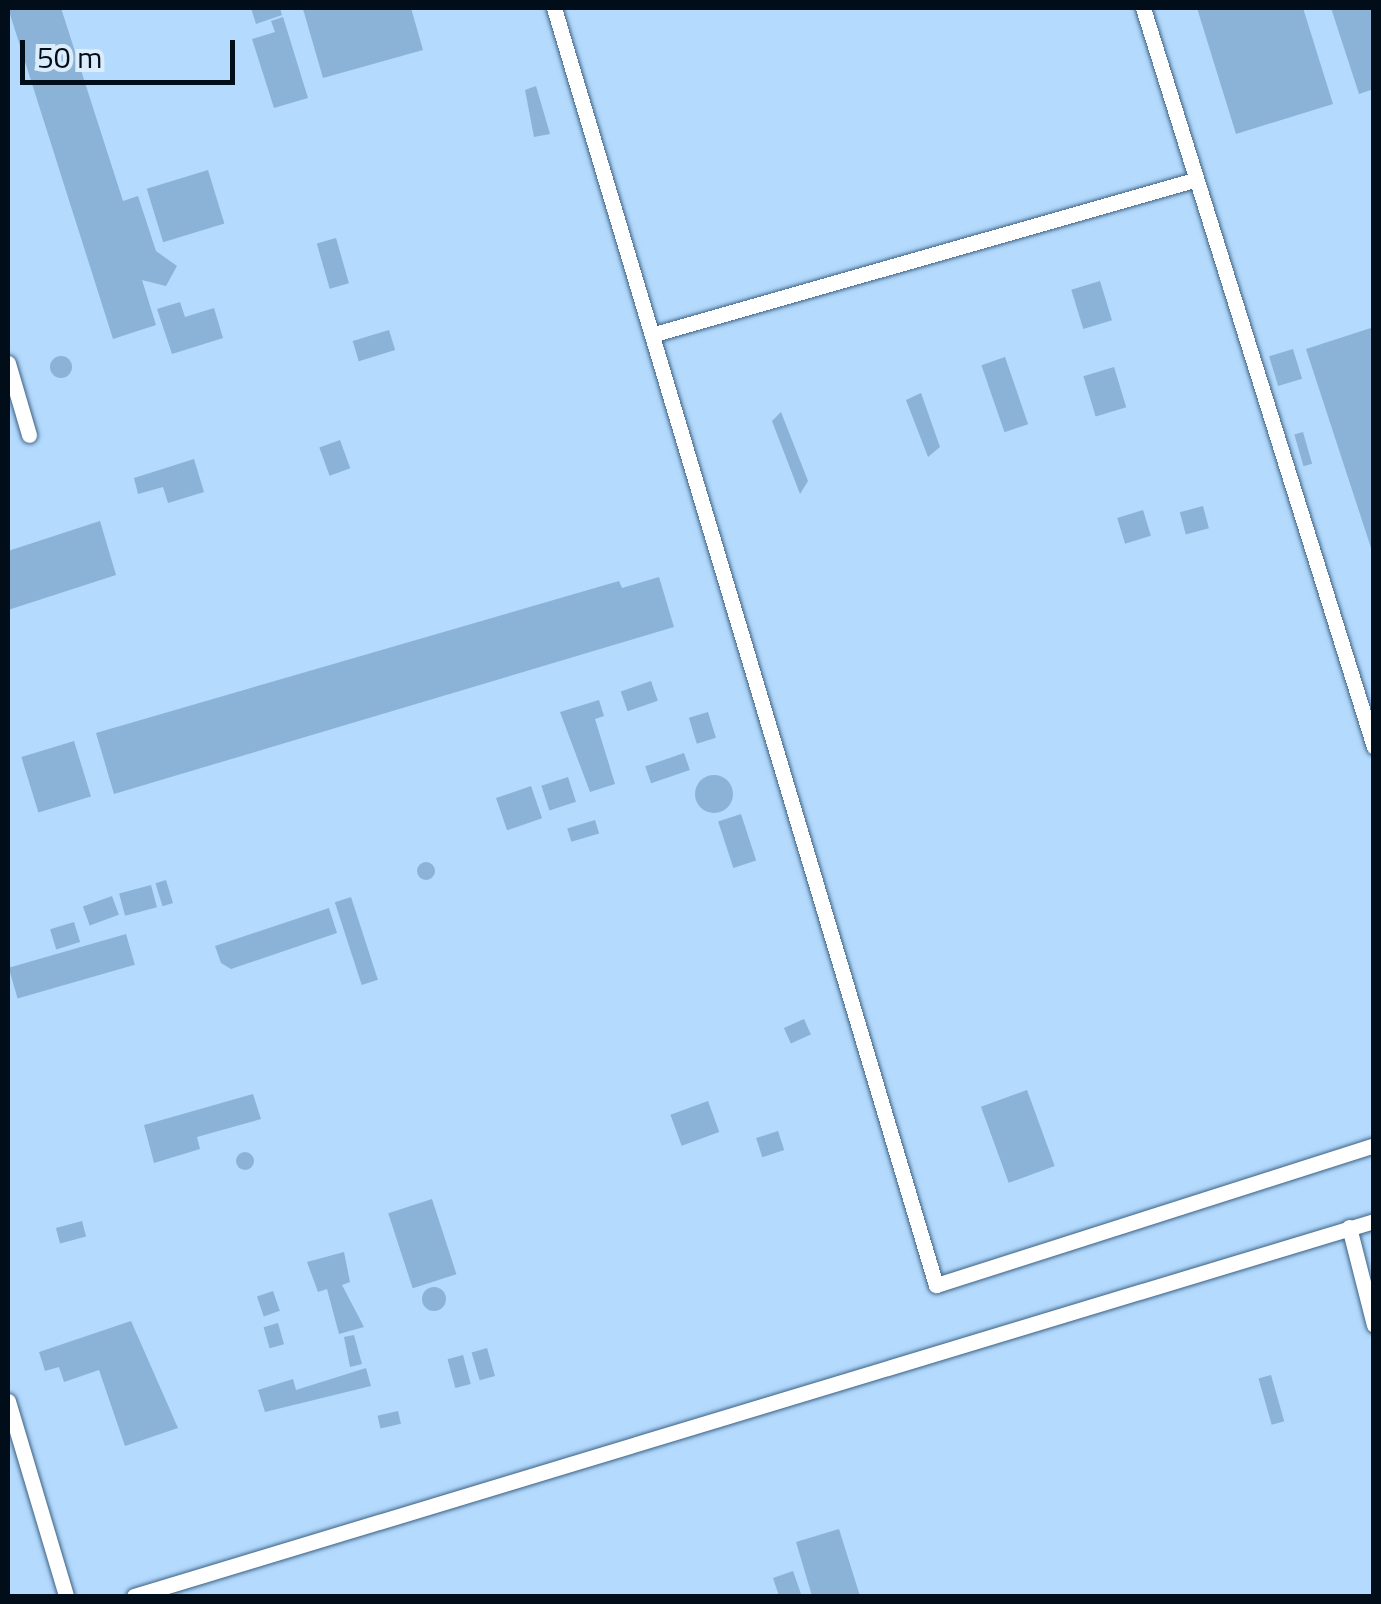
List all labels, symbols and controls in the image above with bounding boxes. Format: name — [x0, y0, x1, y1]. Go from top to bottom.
scale bar — [25, 20, 240, 82]
text: 50 m — [37, 34, 102, 80]

